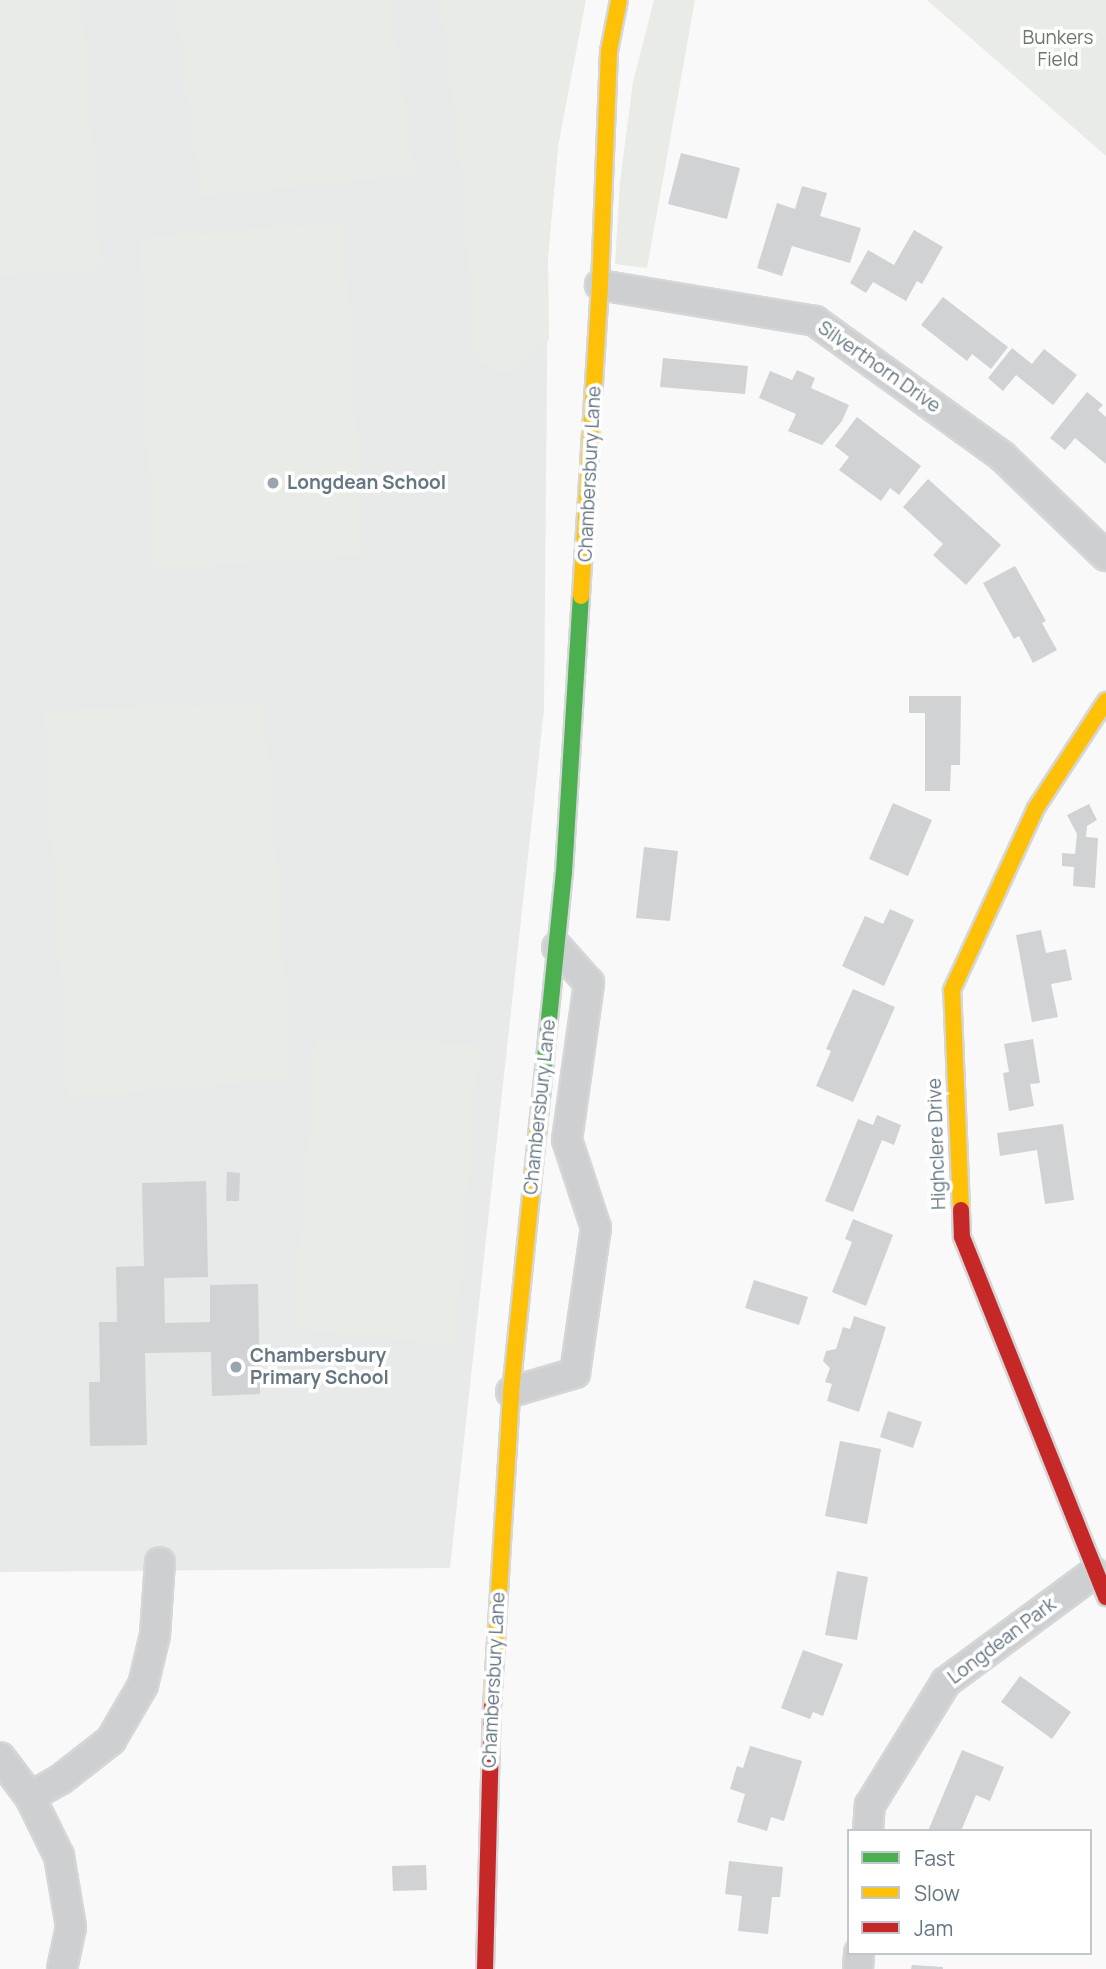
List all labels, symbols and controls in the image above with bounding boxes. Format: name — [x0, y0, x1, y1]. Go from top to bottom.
park label: Bunkers Field — [1022, 27, 1094, 71]
street label: Silverthorn Drive — [813, 316, 945, 418]
street label: Chambersbury Lane — [574, 386, 606, 562]
place label: Longdean School — [287, 472, 446, 494]
marker: Longdean School — [265, 475, 281, 491]
street label: Chambersbury Lane — [519, 1018, 561, 1196]
street label: Highclere Drive — [923, 1078, 951, 1210]
place label: Chambersbury Primary School — [250, 1345, 389, 1389]
marker: Chambersbury Primary School — [228, 1359, 244, 1375]
street label: Chambersbury Lane — [478, 1592, 510, 1768]
street label: Longdean Park — [944, 1593, 1060, 1689]
legend — [847, 1829, 1092, 1955]
text: Fast — [914, 1844, 955, 1872]
text: Slow — [914, 1879, 960, 1907]
text: Jam — [914, 1914, 953, 1942]

